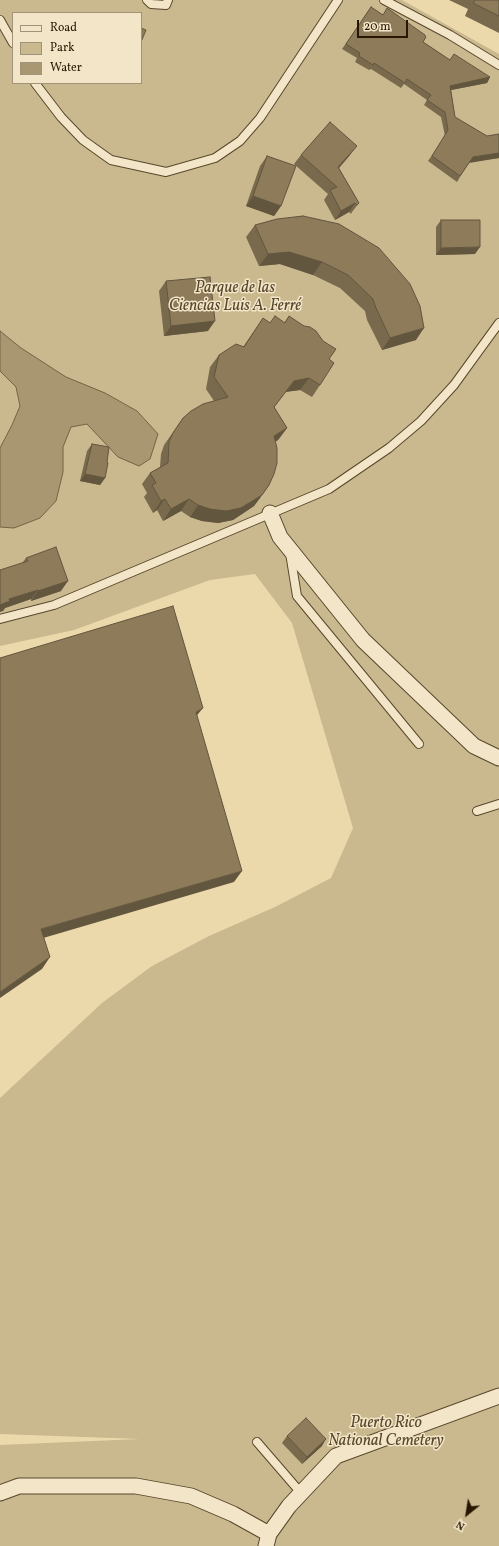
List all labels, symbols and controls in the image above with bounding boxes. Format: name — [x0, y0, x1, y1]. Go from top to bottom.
legend — [12, 12, 142, 84]
scale bar — [359, 12, 410, 38]
text: 20 m — [364, 19, 391, 35]
text: Road — [50, 20, 77, 36]
text: Park — [50, 40, 75, 56]
text: Water — [50, 60, 82, 76]
park label: Parque de las Ciencias Luis A. Ferré — [169, 279, 301, 317]
park label: Puerto Rico National Cemetery — [328, 1414, 444, 1452]
north arrow — [447, 1494, 487, 1534]
text: N — [454, 1516, 468, 1533]

